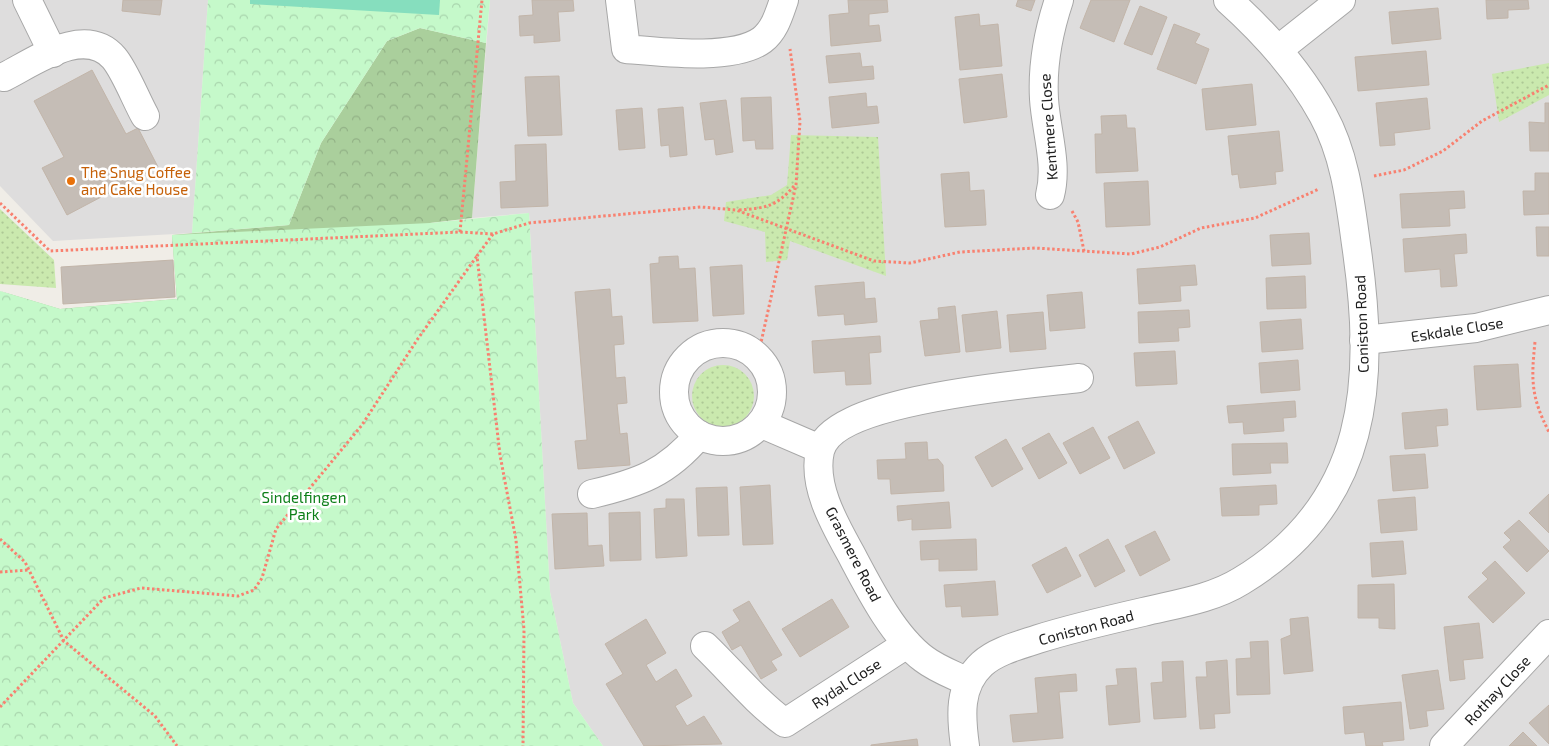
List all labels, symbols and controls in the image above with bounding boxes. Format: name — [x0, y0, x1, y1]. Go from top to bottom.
street label: Kentmere Close — [1035, 73, 1061, 181]
place label: The Snug Coffee and Cake House — [81, 163, 191, 198]
marker: The Snug Coffee and Cake House — [65, 175, 77, 187]
street label: Coniston Road — [1350, 275, 1372, 373]
street label: Eskdale Close — [1409, 313, 1505, 345]
park label: Sindelfingen Park — [262, 488, 346, 523]
street label: Grasmere Road — [822, 503, 886, 605]
street label: Coniston Road — [1036, 606, 1136, 648]
street label: Rothay Close — [1460, 651, 1534, 729]
street label: Rydal Close — [808, 654, 884, 712]

